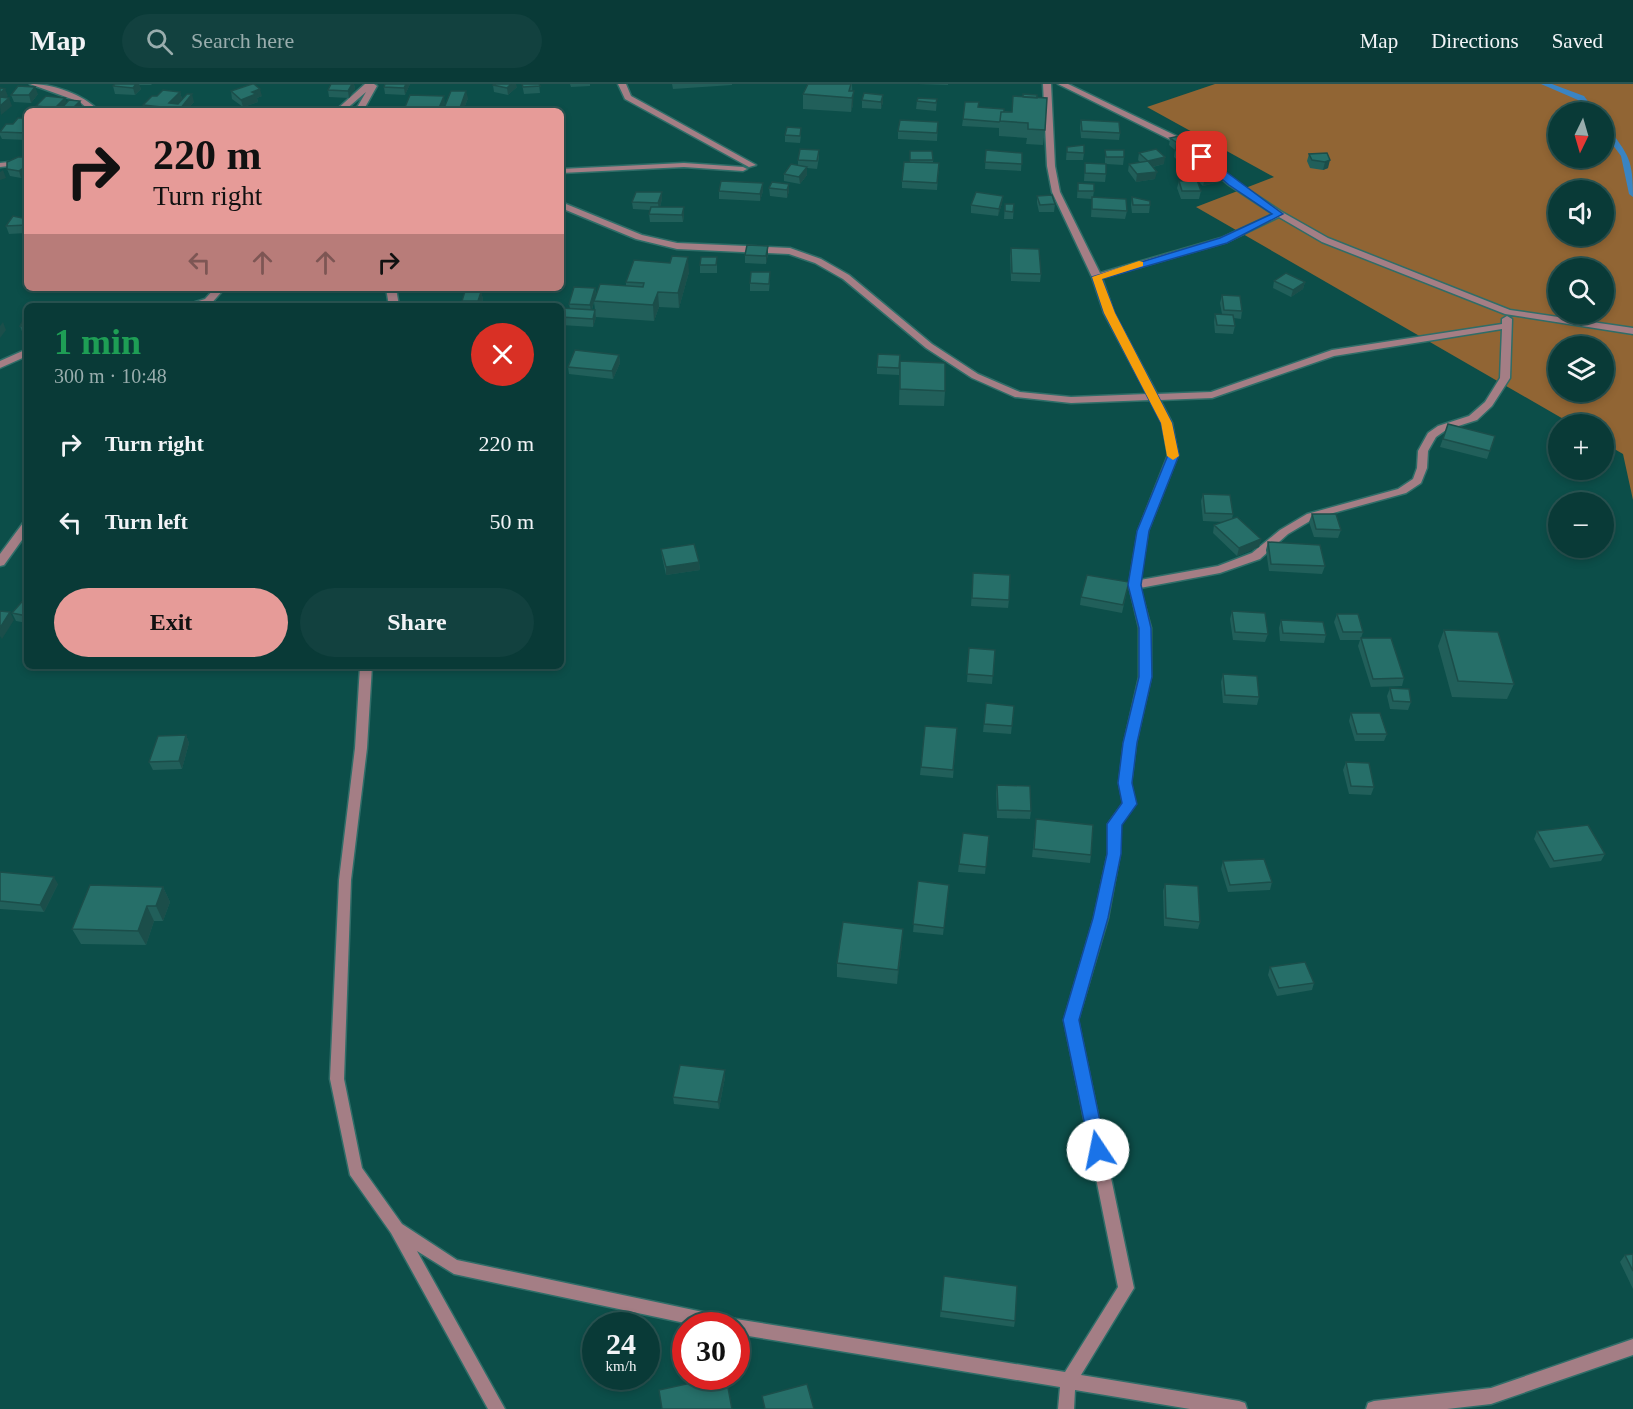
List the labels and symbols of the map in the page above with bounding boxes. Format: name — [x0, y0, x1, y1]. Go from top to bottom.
north arrow — [1548, 102, 1614, 168]
pin — [1176, 131, 1227, 182]
position arrow — [1066, 1118, 1130, 1182]
speed limit sign: 30 — [672, 1312, 750, 1390]

